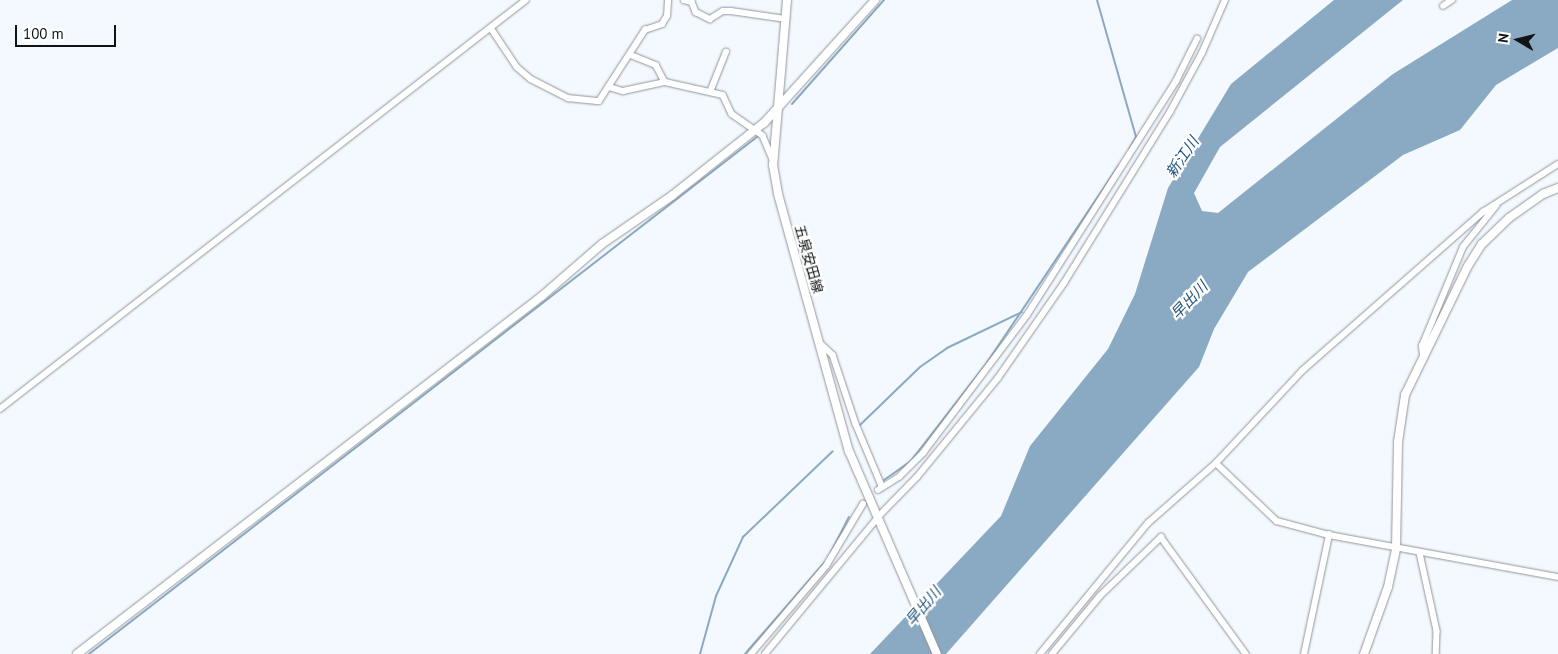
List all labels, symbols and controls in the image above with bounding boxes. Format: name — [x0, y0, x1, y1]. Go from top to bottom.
scale bar — [18, 15, 119, 47]
north arrow — [1493, 15, 1543, 65]
text: 100 m — [23, 24, 64, 43]
text: N — [1494, 32, 1513, 44]
water label: 新江川 — [1162, 133, 1202, 181]
street label: 五泉安田線 — [791, 223, 827, 295]
water label: 早出川 — [1167, 278, 1211, 322]
water label: 早出川 — [902, 583, 944, 629]

